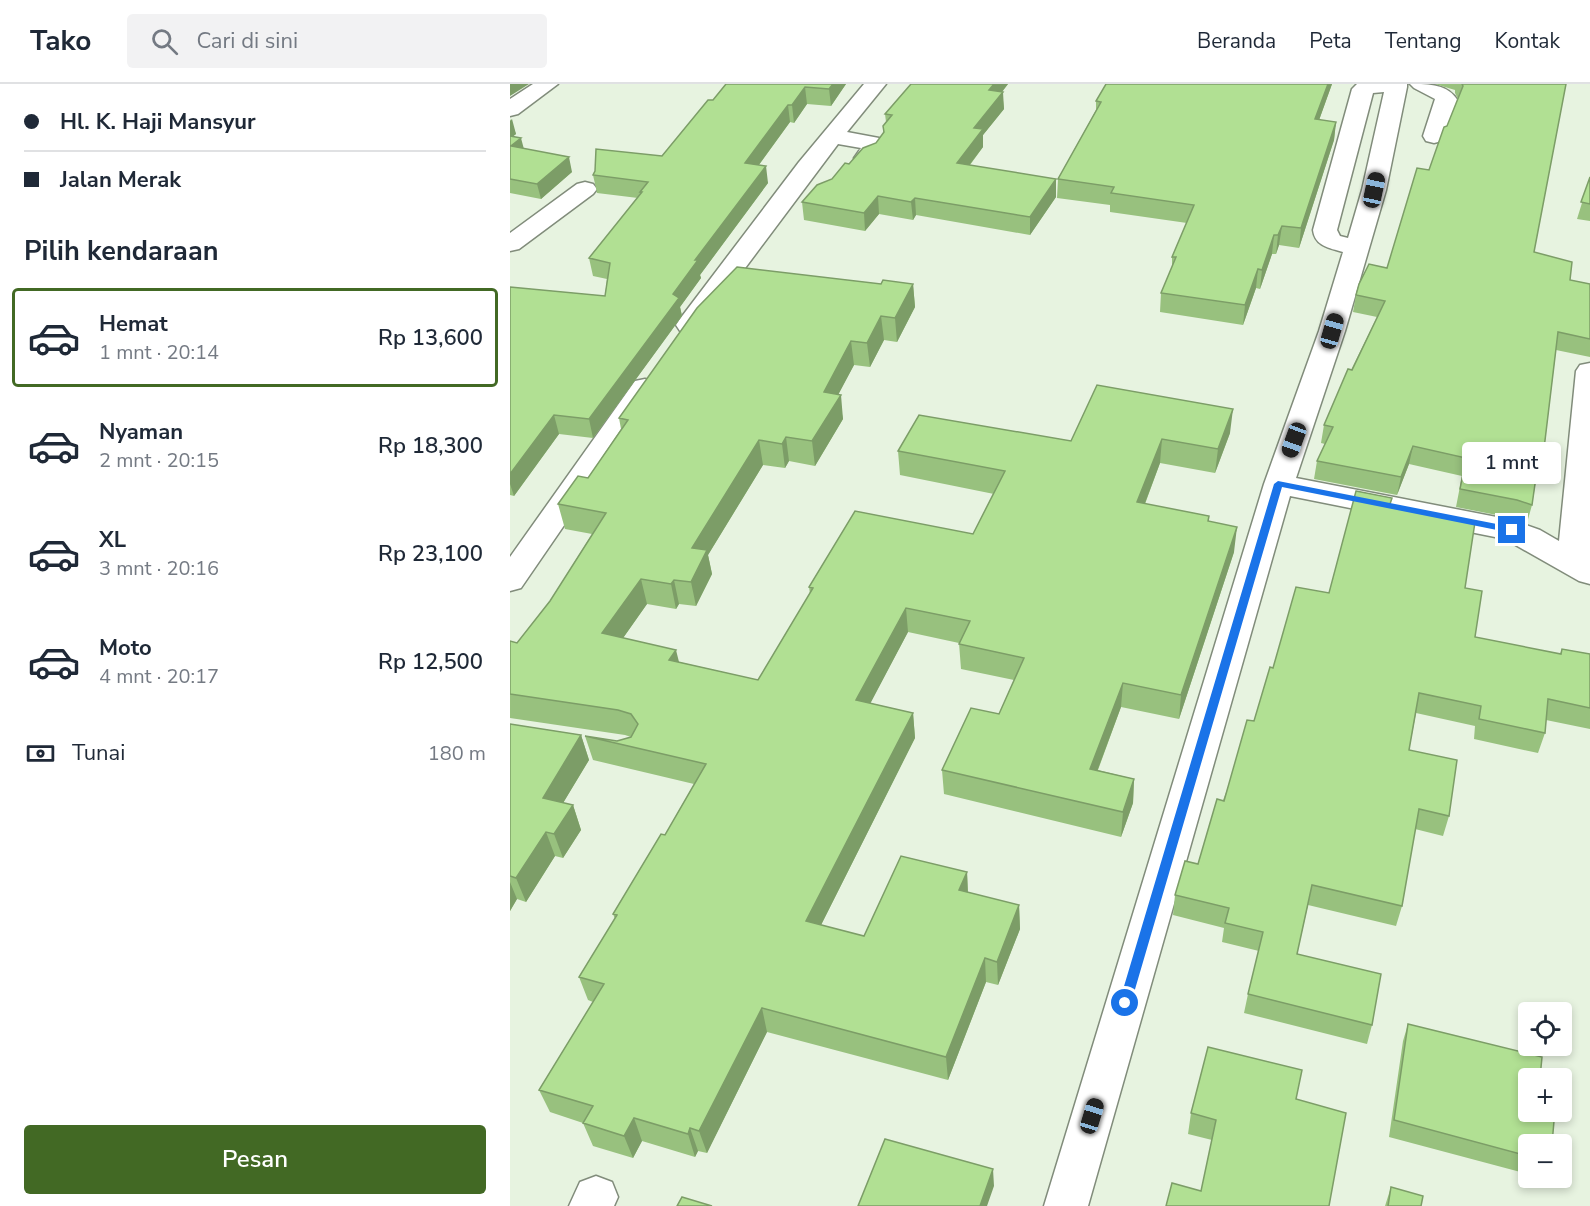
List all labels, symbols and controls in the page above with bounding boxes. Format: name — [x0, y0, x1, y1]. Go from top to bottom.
search box — [127, 14, 547, 68]
text: Tako — [30, 22, 91, 60]
icon: search — [148, 25, 181, 58]
text: Cari di sini — [196, 26, 298, 56]
text: Beranda — [1197, 27, 1276, 55]
text: Peta — [1309, 27, 1352, 55]
text: Tentang — [1385, 27, 1462, 55]
text: Kontak — [1495, 27, 1560, 55]
text: Hl. K. Haji Mansyur — [60, 107, 256, 137]
text: Jalan Merak — [60, 165, 181, 195]
car — [1361, 171, 1387, 209]
text: Pilih kendaraan — [24, 233, 218, 270]
text: Hemat — [99, 309, 168, 339]
icon: car — [27, 311, 81, 365]
car — [1318, 311, 1346, 351]
text: Rp 13,600 — [378, 323, 483, 353]
text: 1 mnt · 20:14 — [99, 339, 219, 366]
text: Nyaman — [99, 417, 183, 447]
icon: car — [27, 419, 81, 473]
car — [1279, 420, 1309, 460]
text: Rp 18,300 — [378, 431, 483, 461]
callout: 1 mnt — [1462, 443, 1562, 485]
text: 2 mnt · 20:15 — [99, 447, 219, 474]
text: 1 mnt — [1485, 449, 1538, 476]
route end — [1498, 516, 1525, 543]
text: XL — [99, 525, 126, 555]
icon: car — [27, 527, 81, 581]
text: Rp 23,100 — [378, 539, 483, 569]
text: 3 mnt · 20:16 — [99, 555, 219, 582]
text: Moto — [99, 633, 152, 663]
icon: car — [27, 635, 81, 689]
text: Rp 12,500 — [378, 647, 483, 677]
text: 4 mnt · 20:17 — [99, 663, 219, 690]
icon: cash — [24, 737, 57, 770]
text: Tunai — [72, 738, 125, 768]
text: 180 m — [428, 740, 486, 767]
route start — [1111, 989, 1138, 1016]
map controls — [1518, 1002, 1572, 1188]
button: locate — [1518, 1002, 1572, 1056]
button: + — [1518, 1068, 1572, 1122]
car — [1078, 1096, 1106, 1136]
button: Pesan — [24, 1125, 486, 1194]
button: − — [1518, 1134, 1572, 1188]

